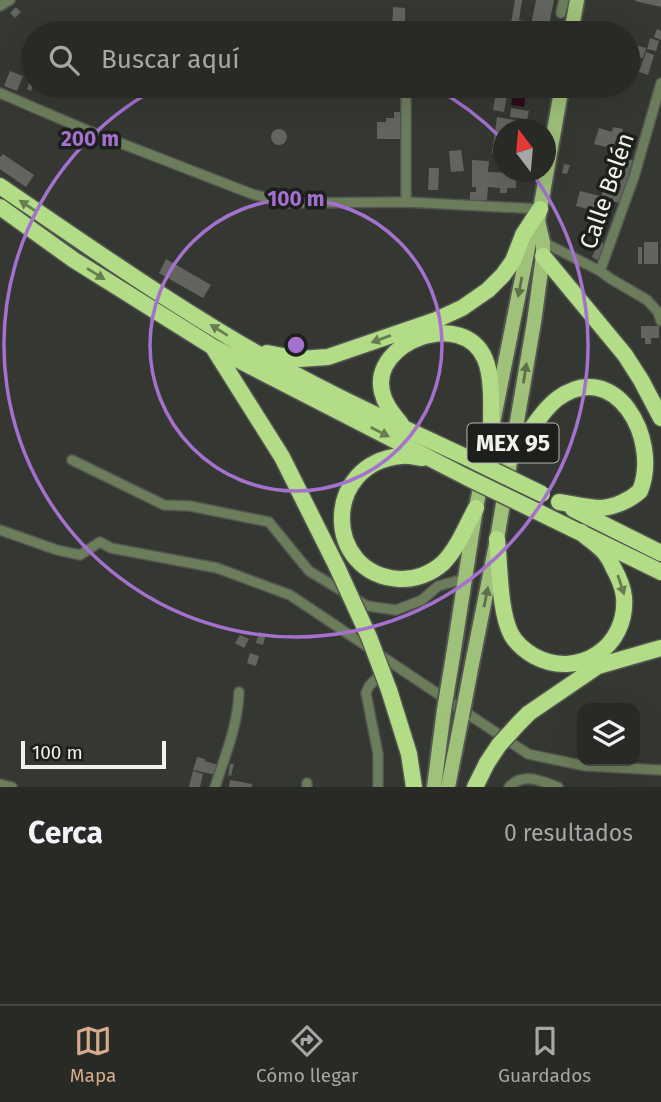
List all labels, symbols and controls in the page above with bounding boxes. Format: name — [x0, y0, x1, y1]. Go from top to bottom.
search box — [21, 21, 640, 98]
icon: search — [45, 41, 83, 79]
text: Buscar aquí — [101, 44, 239, 75]
north arrow — [493, 119, 556, 182]
text: 200 m — [61, 126, 119, 152]
street label: Calle Belén — [574, 129, 640, 253]
text: 100 m — [267, 186, 325, 212]
one-way arrow — [19, 199, 38, 212]
one-way arrow — [87, 267, 106, 280]
one-way arrow — [514, 276, 525, 298]
one-way arrow — [209, 323, 229, 336]
centre of rings — [284, 333, 308, 357]
one-way arrow — [371, 334, 392, 345]
one-way arrow — [520, 362, 531, 384]
road number: MEX 95 — [468, 424, 558, 462]
one-way arrow — [370, 427, 390, 438]
one-way arrow — [616, 575, 626, 596]
one-way arrow — [480, 586, 491, 608]
map controls — [577, 703, 640, 766]
button: layers — [577, 703, 640, 766]
scale bar — [21, 738, 166, 770]
text: 100 m — [32, 741, 83, 764]
text: Cerca — [28, 815, 103, 851]
text: 0 resultados — [504, 819, 633, 847]
tab: Mapa — [70, 1022, 116, 1087]
tab: Cómo llegar — [256, 1022, 358, 1087]
tab: Guardados — [498, 1022, 591, 1087]

